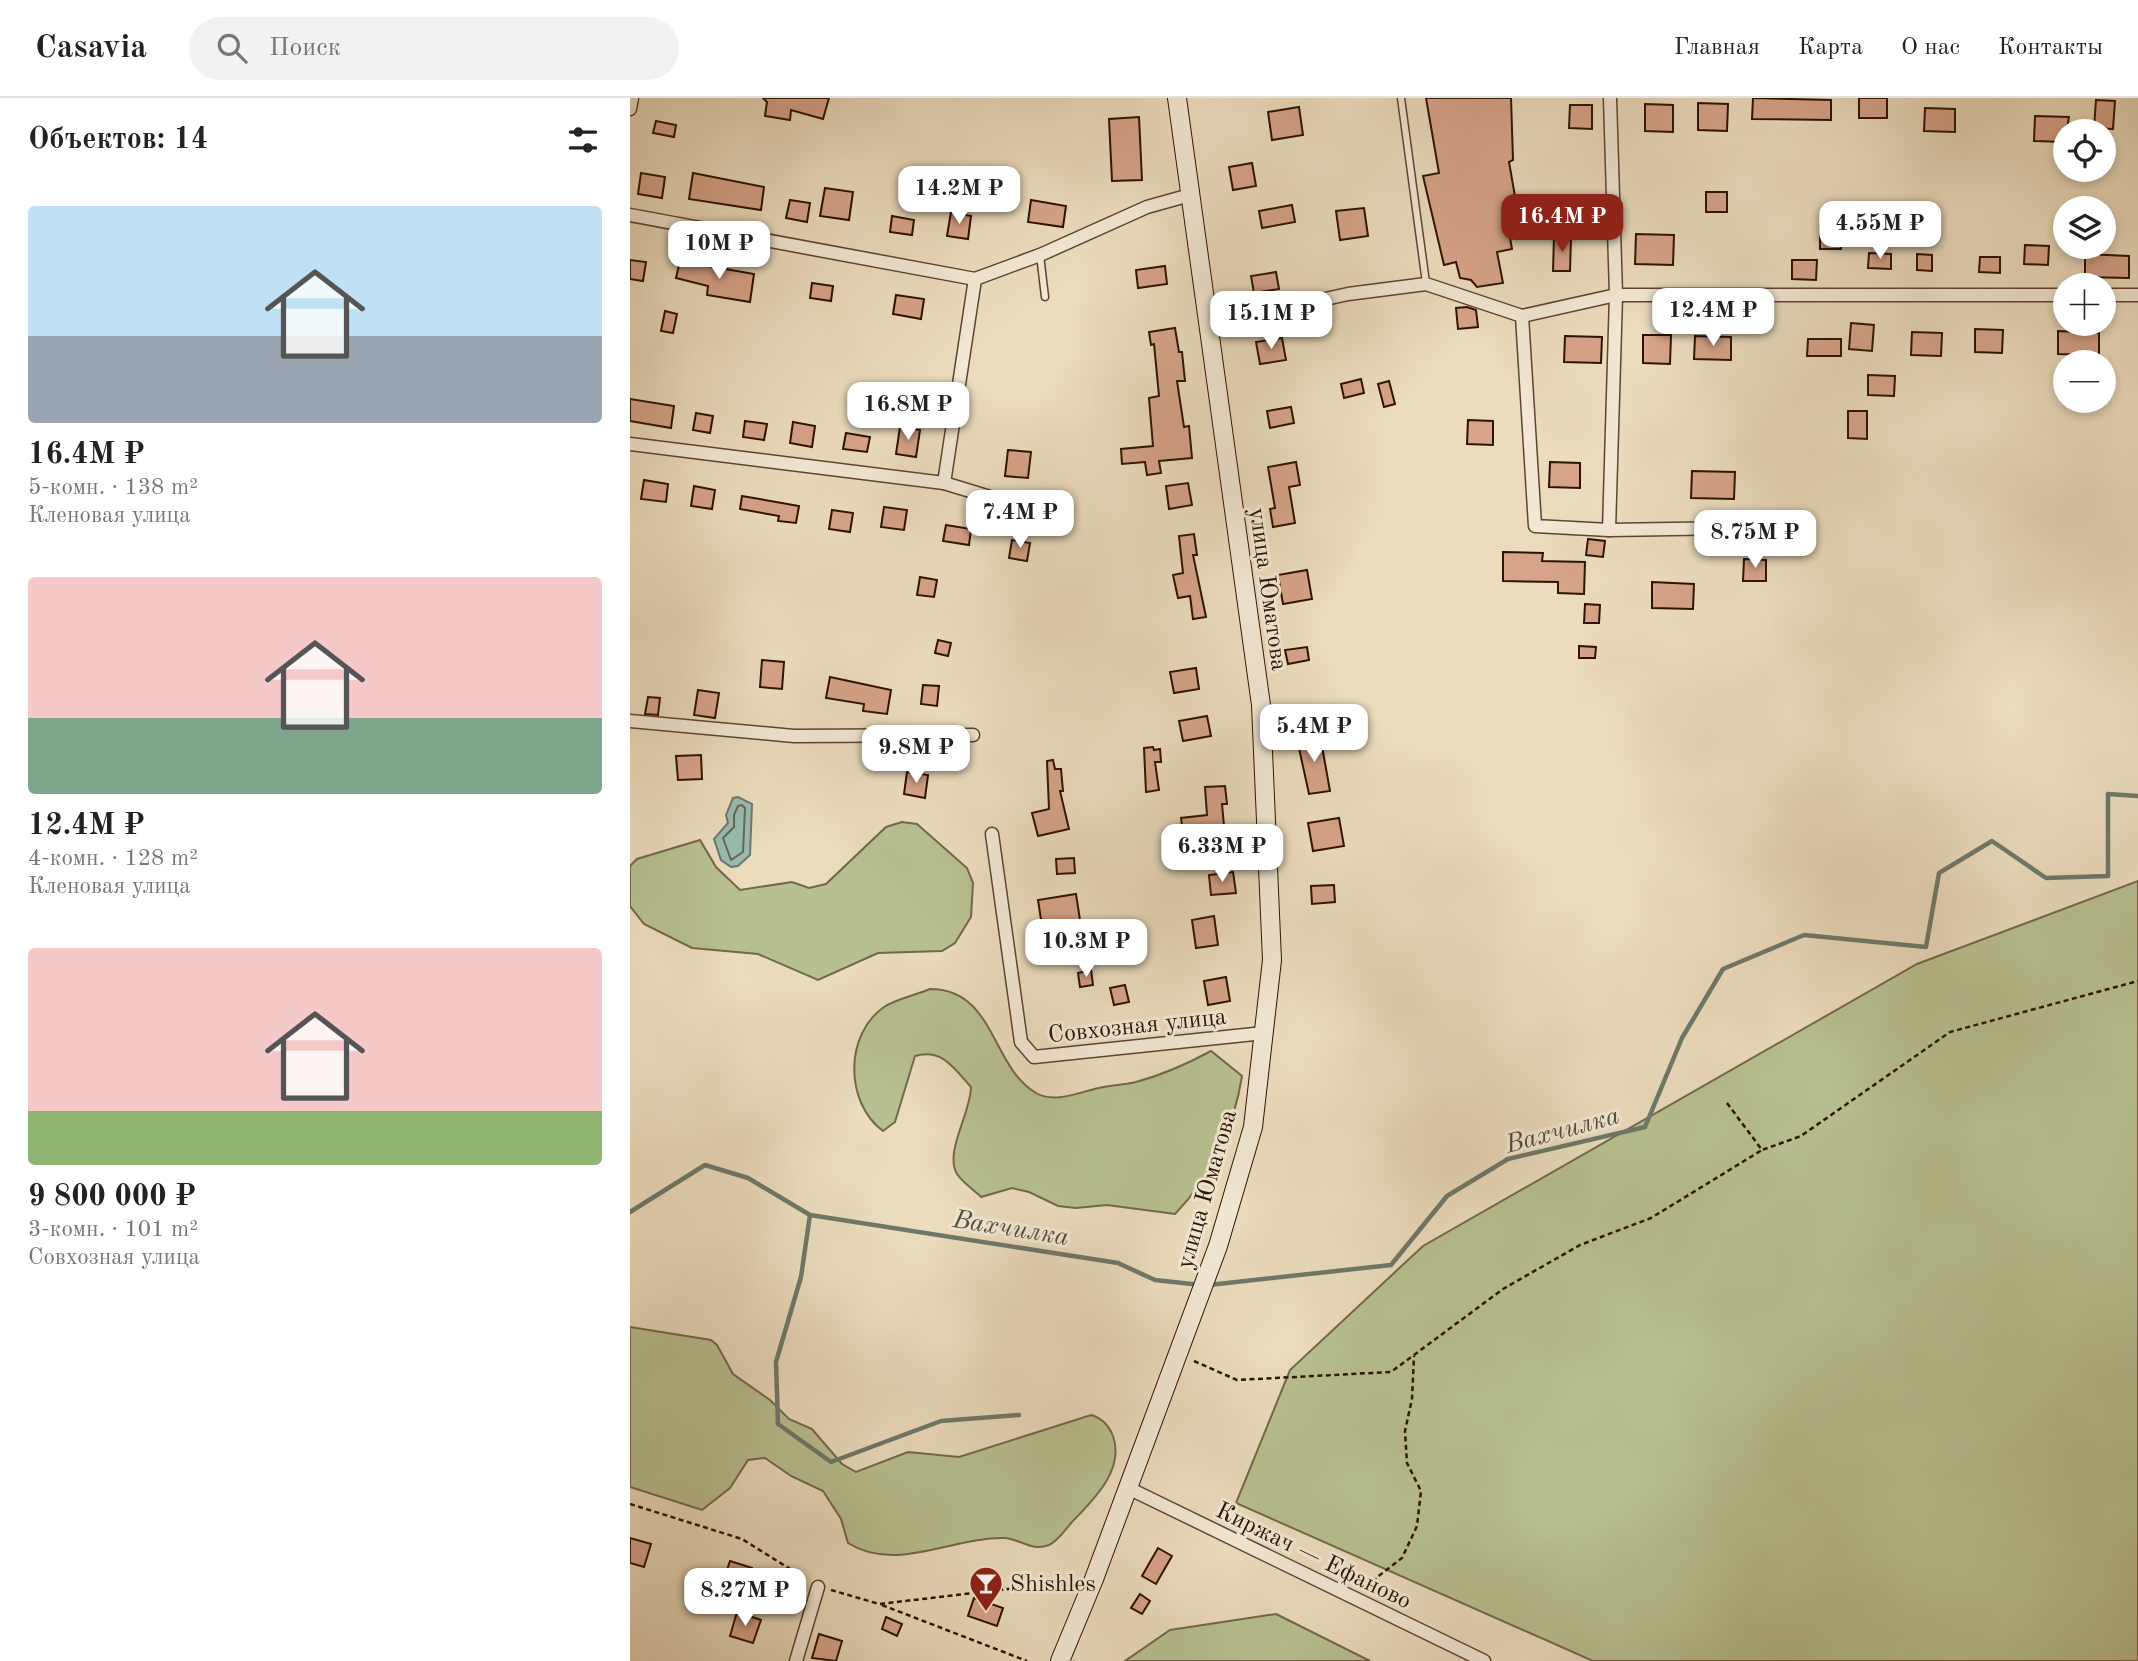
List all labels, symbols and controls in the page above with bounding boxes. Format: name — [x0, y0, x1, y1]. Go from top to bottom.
search box — [189, 17, 679, 80]
icon: search — [213, 29, 251, 67]
text: Casavia — [35, 32, 147, 65]
text: Поиск — [269, 35, 341, 61]
text: Главная — [1674, 36, 1760, 60]
text: Карта — [1798, 36, 1863, 60]
text: О нас — [1901, 36, 1960, 60]
text: Контакты — [1998, 36, 2103, 60]
map controls — [2053, 119, 2116, 413]
button: locate — [2053, 119, 2116, 182]
icon: filters — [564, 121, 602, 159]
text: Объектов: 14 — [28, 125, 208, 155]
pin: 14.2M ₽ — [894, 166, 1024, 226]
text: 14.2M ₽ — [914, 177, 1004, 200]
pin: 16.4M ₽ — [1497, 194, 1627, 254]
button: layers — [2053, 196, 2116, 259]
pin: 4.55M ₽ — [1815, 202, 1945, 261]
text: 16.4M ₽ — [1517, 205, 1607, 228]
text: 4.55M ₽ — [1835, 212, 1925, 235]
pin: 10M ₽ — [670, 222, 768, 281]
text: 10M ₽ — [684, 232, 754, 255]
icon: home — [252, 251, 378, 377]
button: + — [2053, 273, 2116, 336]
pin: 12.4M ₽ — [1648, 288, 1778, 348]
pin: 15.1M ₽ — [1206, 292, 1336, 351]
text: 12.4M ₽ — [1668, 299, 1758, 322]
text: 15.1M ₽ — [1226, 302, 1316, 325]
button: − — [2053, 350, 2116, 413]
pin: 16.8M ₽ — [843, 382, 973, 442]
text: 16.8M ₽ — [863, 393, 953, 416]
text: 16.4M ₽ — [28, 440, 145, 470]
text: 5-комн. · 138 m² — [28, 476, 198, 499]
pin: 7.4M ₽ — [963, 490, 1077, 550]
text: 7.4M ₽ — [982, 501, 1058, 524]
text: Кленовая улица — [28, 504, 191, 527]
street label: улица Юматова — [1244, 506, 1290, 673]
pin: 8.75M ₽ — [1690, 510, 1820, 570]
text: 8.75M ₽ — [1710, 521, 1800, 544]
icon: home — [252, 622, 378, 748]
pin: 5.4M ₽ — [1257, 704, 1371, 764]
text: 5.4M ₽ — [1276, 715, 1352, 738]
pin: 9.8M ₽ — [859, 726, 973, 785]
text: 9.8M ₽ — [878, 736, 954, 759]
text: 12.4M ₽ — [28, 811, 145, 841]
pin: 6.33M ₽ — [1157, 824, 1287, 884]
text: 6.33M ₽ — [1177, 835, 1267, 858]
text: 4-комн. · 128 m² — [28, 847, 198, 870]
text: Кленовая улица — [28, 875, 191, 898]
pin: 10.3M ₽ — [1021, 920, 1151, 979]
text: 10.3M ₽ — [1041, 930, 1131, 953]
icon: home — [252, 993, 378, 1119]
street label: Совхозная улица — [1047, 1006, 1228, 1048]
water label: Вахчилка — [1501, 1103, 1623, 1159]
street label: улица Юматова — [1174, 1107, 1242, 1272]
text: 9 800 000 ₽ — [28, 1182, 196, 1212]
water label: Вахчилка — [950, 1207, 1071, 1251]
text: 3-комн. · 101 m² — [28, 1218, 198, 1241]
text: Совхозная улица — [28, 1246, 200, 1269]
street label: Киржач — Ефаново — [1212, 1499, 1415, 1615]
bar icon: Shishles — [967, 1564, 1005, 1613]
pin: 8.27M ₽ — [680, 1568, 810, 1628]
place label: Shishles — [1010, 1573, 1096, 1597]
text: 8.27M ₽ — [700, 1579, 790, 1602]

